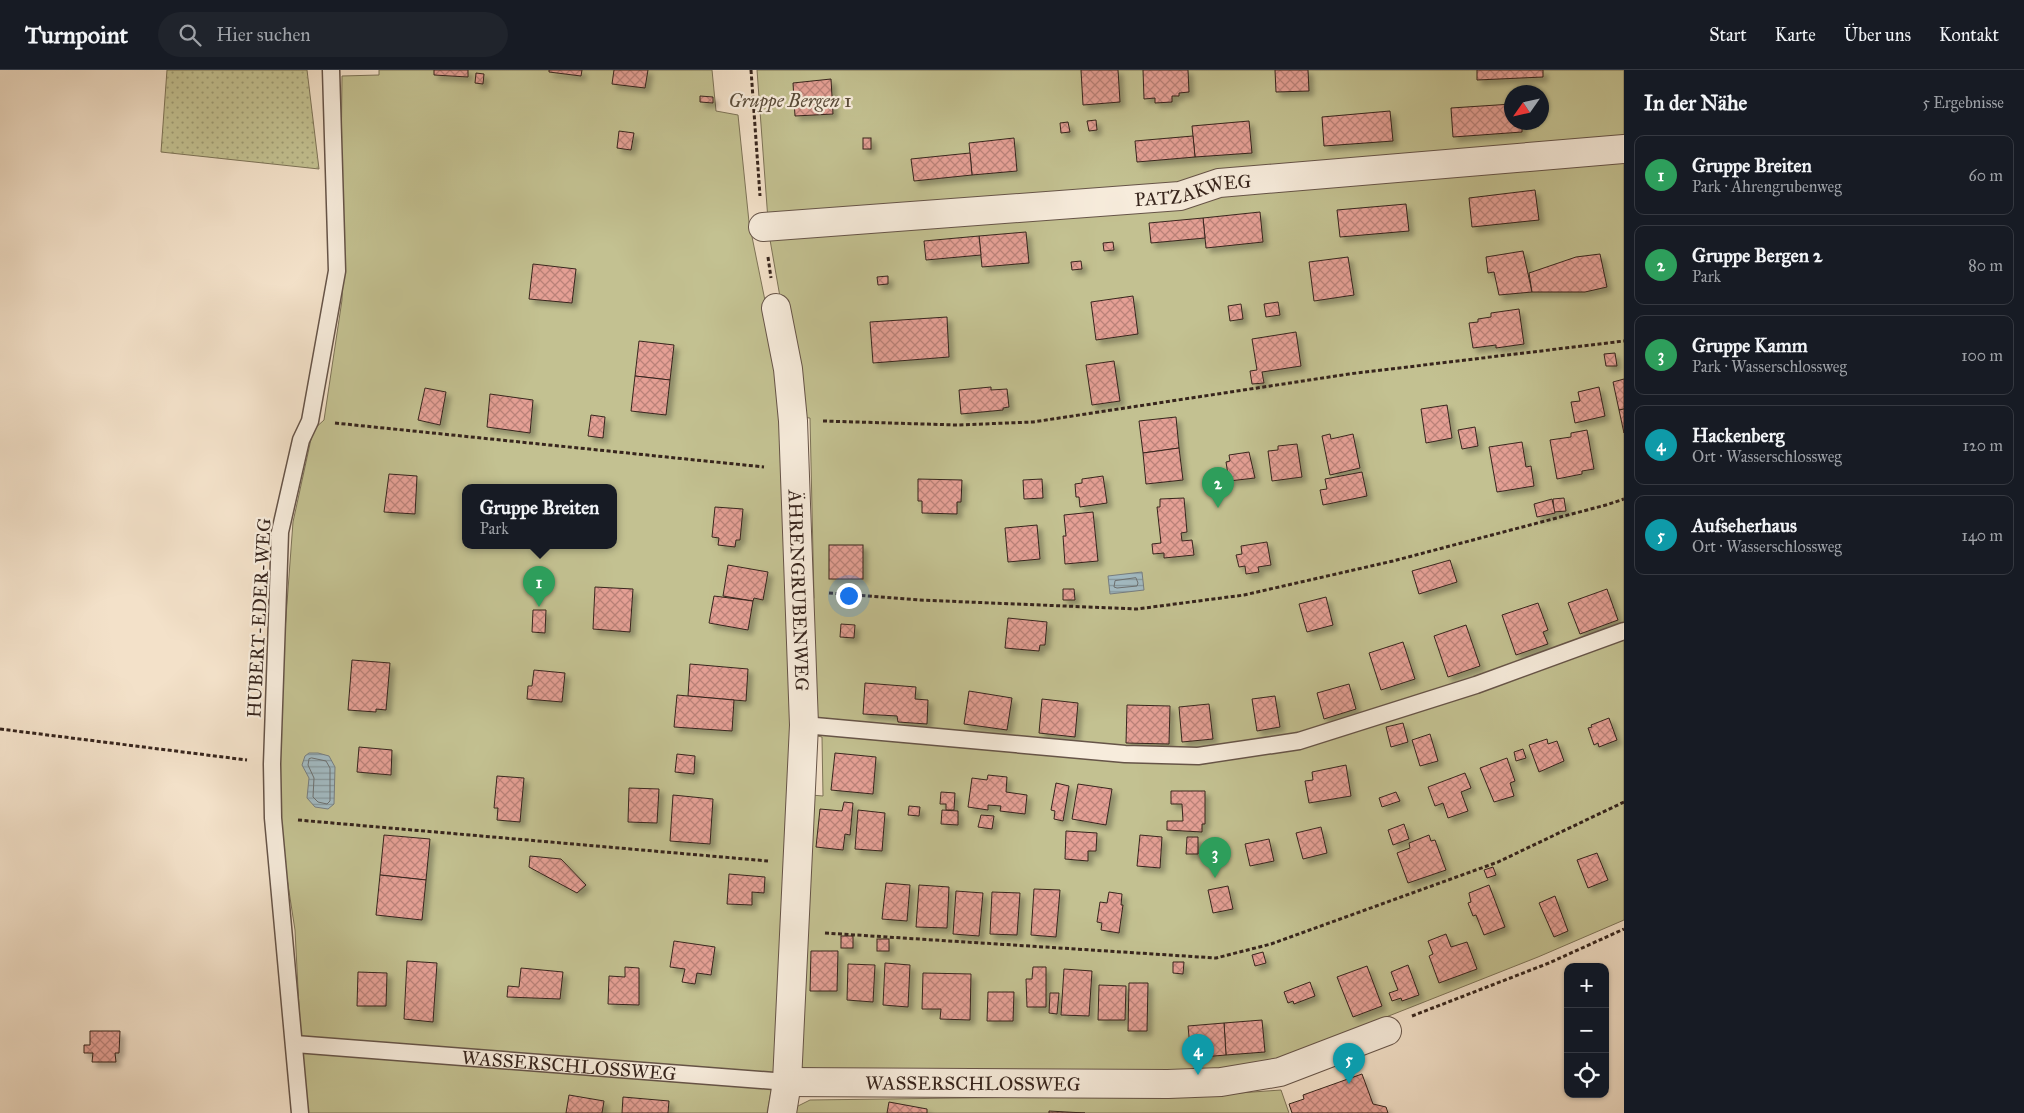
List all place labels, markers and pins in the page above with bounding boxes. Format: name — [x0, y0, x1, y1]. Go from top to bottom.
pin: 2 — [1202, 467, 1234, 508]
pin: 1 — [523, 566, 555, 607]
pin: 3 — [1199, 837, 1231, 878]
pin: 4 — [1182, 1034, 1214, 1075]
pin: 5 — [1333, 1043, 1365, 1084]

